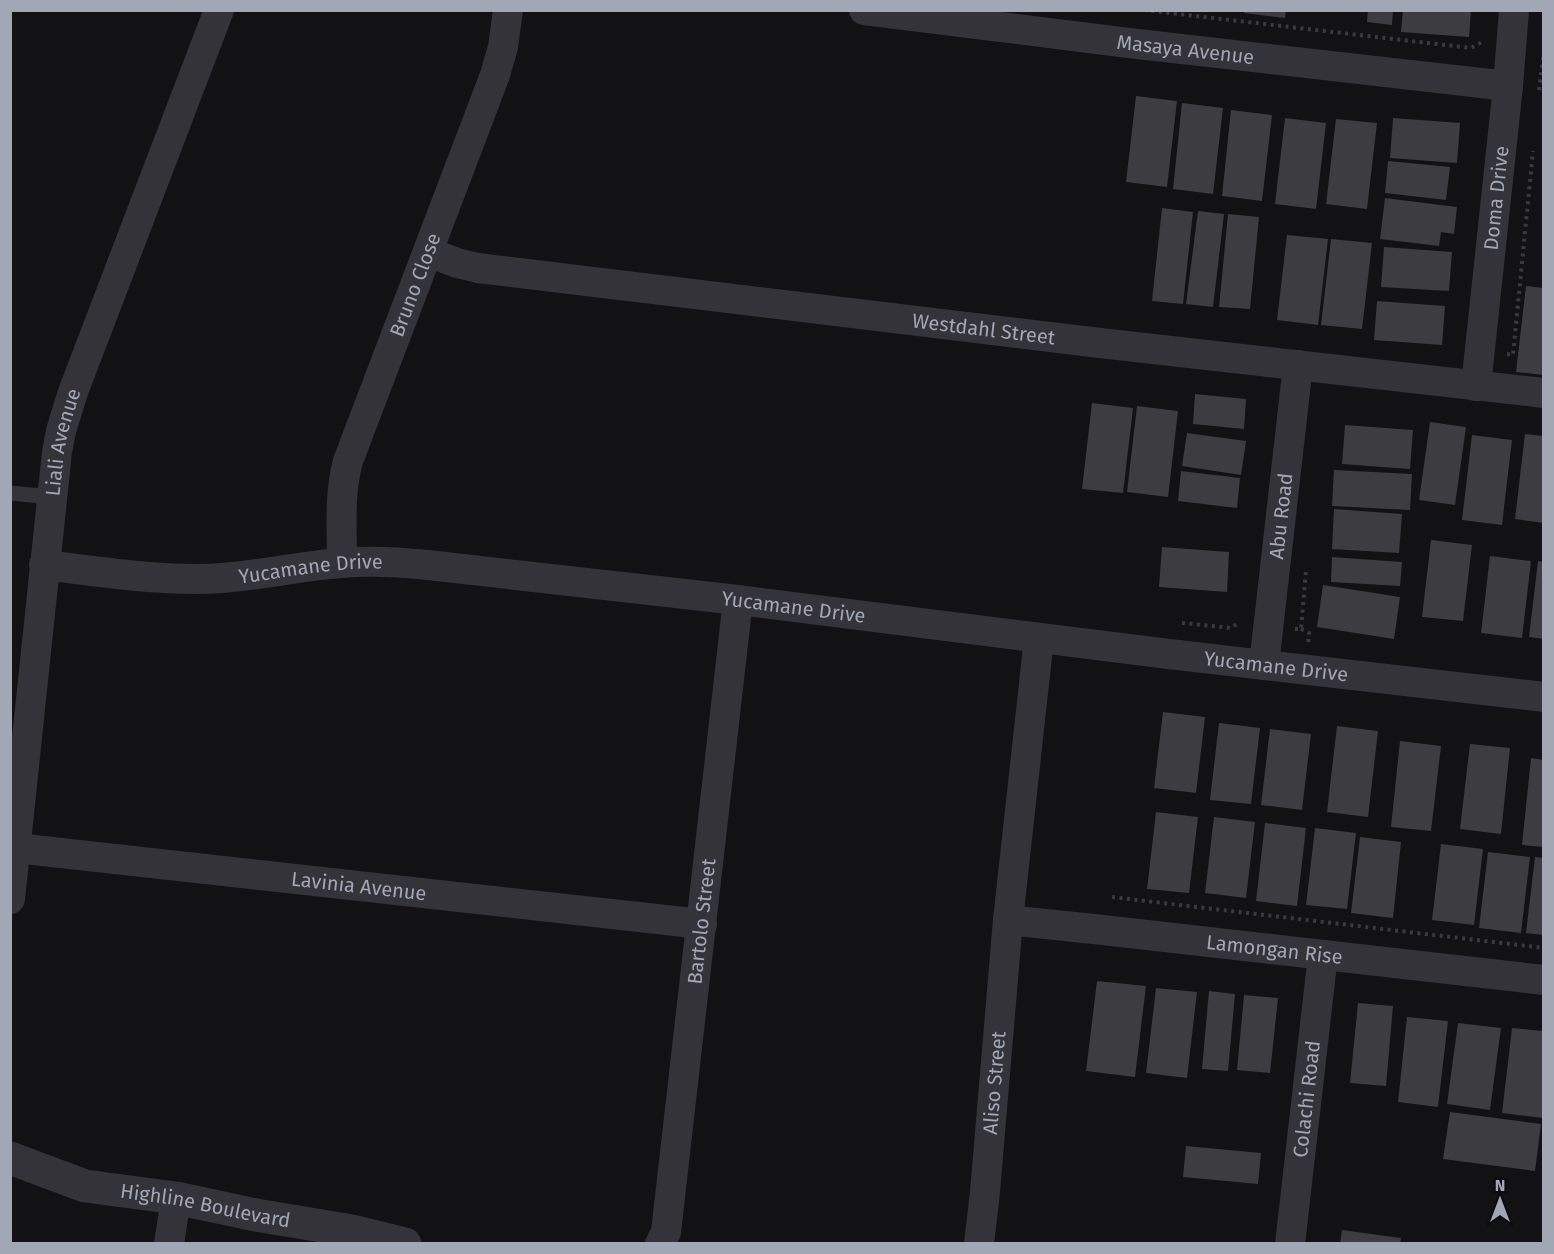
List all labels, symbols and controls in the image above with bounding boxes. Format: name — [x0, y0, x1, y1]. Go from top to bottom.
street label: Masaya Avenue — [1115, 30, 1256, 69]
street label: Doma Drive — [1479, 145, 1514, 251]
street label: Bruno Close — [384, 230, 446, 340]
street label: Westdahl Street — [911, 308, 1057, 350]
street label: Liali Avenue — [40, 385, 85, 497]
street label: Abu Road — [1264, 472, 1298, 560]
street label: Yucamane Drive — [237, 549, 383, 588]
street label: Yucamane Drive — [720, 586, 867, 628]
street label: Yucamane Drive — [1203, 646, 1349, 686]
street label: Bartolo Street — [682, 856, 721, 986]
street label: Lavinia Avenue — [290, 867, 428, 905]
street label: Lamongan Rise — [1205, 930, 1344, 969]
street label: Aliso Street — [978, 1029, 1011, 1135]
street label: Colachi Road — [1288, 1039, 1325, 1159]
north arrow — [1470, 1170, 1530, 1230]
text: N — [1495, 1176, 1505, 1195]
street label: Highline Boulevard — [119, 1179, 292, 1233]

